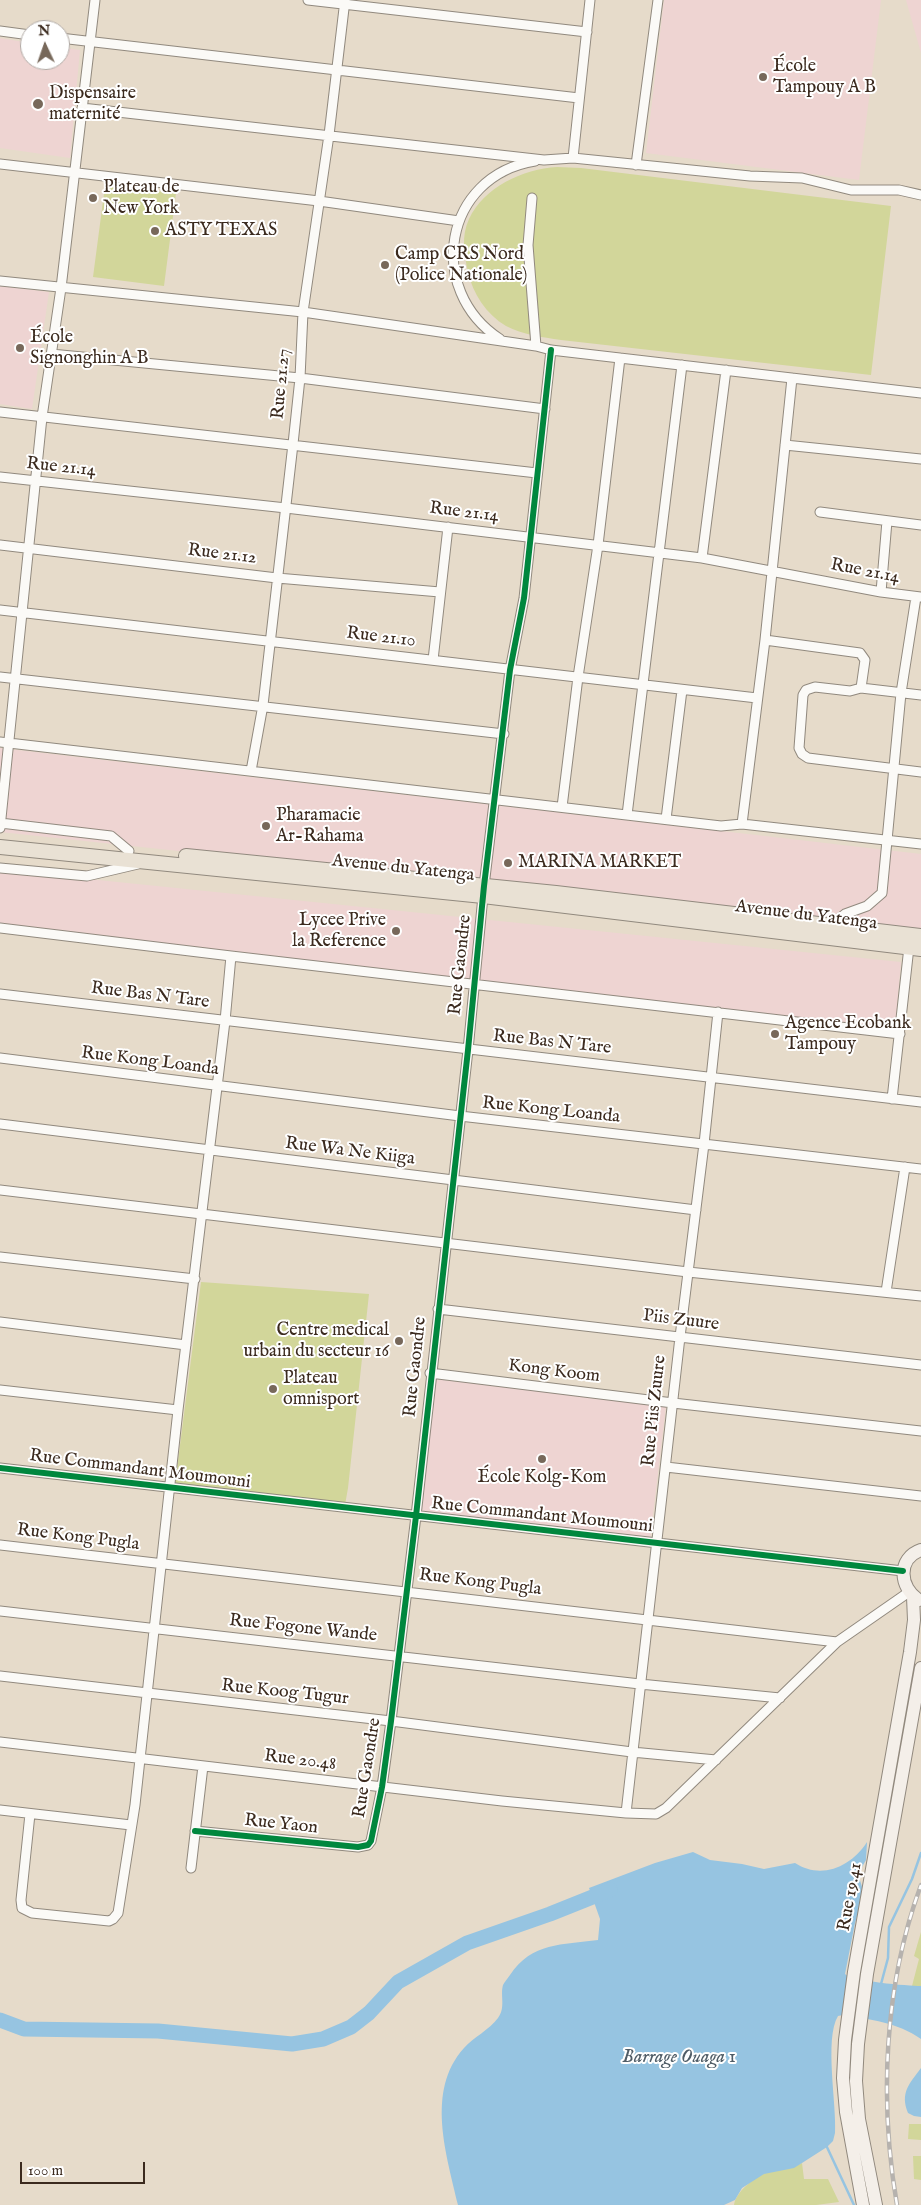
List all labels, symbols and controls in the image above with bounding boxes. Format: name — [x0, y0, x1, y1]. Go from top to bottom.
north arrow — [20, 20, 70, 70]
text: N — [38, 22, 51, 40]
place label: École Tampouy A B — [773, 56, 876, 98]
marker: École Tampouy A B — [757, 71, 769, 83]
place label: Dispensaire maternité — [49, 83, 136, 126]
marker: Dispensaire maternité — [31, 97, 45, 111]
place label: Plateau de New York — [103, 177, 179, 220]
marker: Plateau de New York — [87, 192, 99, 204]
place label: ASTY TEXAS — [165, 220, 277, 242]
marker: ASTY TEXAS — [149, 225, 161, 237]
place label: Camp CRS Nord (Police Nationale) — [395, 244, 527, 286]
marker: Camp CRS Nord (Police Nationale) — [379, 259, 391, 271]
place label: École Signonghin A B — [30, 327, 148, 369]
marker: École Signonghin A B — [14, 342, 26, 354]
street label: Rue 21.27 — [268, 348, 296, 420]
street label: Rue 21.14 — [25, 454, 97, 482]
street label: Rue 21.14 — [428, 498, 500, 528]
street label: Rue 21.12 — [186, 540, 258, 570]
street label: Rue 21.14 — [829, 555, 901, 589]
street label: Rue 21.10 — [345, 623, 417, 653]
place label: Pharamacie Ar-Rahama — [276, 805, 364, 848]
marker: Pharamacie Ar-Rahama — [260, 820, 272, 832]
street label: Avenue du Yatenga — [331, 851, 475, 887]
place label: MARINA MARKET — [518, 852, 681, 874]
marker: MARINA MARKET — [502, 857, 514, 869]
street label: Avenue du Yatenga — [734, 897, 878, 935]
place label: Lycee Prive la Reference — [292, 910, 386, 952]
street label: Rue Gaondre — [445, 914, 477, 1016]
marker: Lycee Prive la Reference — [390, 925, 402, 937]
street label: Rue Bas N Tare — [90, 978, 210, 1014]
place label: Agence Ecobank Tampouy — [785, 1013, 911, 1056]
street label: Rue Bas N Tare — [492, 1026, 612, 1060]
marker: Agence Ecobank Tampouy — [769, 1028, 781, 1040]
street label: Rue Kong Loanda — [80, 1043, 220, 1081]
street label: Rue Kong Loanda — [481, 1093, 621, 1129]
street label: Rue Wa Ne Kiiga — [284, 1133, 416, 1171]
street label: Piis Zuure — [642, 1306, 720, 1336]
street label: Rue Gaondre — [400, 1316, 432, 1418]
place label: Centre medical urbain du secteur 16 — [244, 1320, 389, 1362]
marker: Centre medical urbain du secteur 16 — [393, 1335, 405, 1347]
street label: Rue Piis Zuure — [638, 1354, 672, 1468]
street label: Kong Koom — [507, 1356, 601, 1388]
place label: Plateau omnisport — [283, 1368, 360, 1410]
marker: Plateau omnisport — [267, 1383, 279, 1395]
street label: Rue Commandant Moumouni — [28, 1446, 252, 1494]
marker: École Kolg-Kom — [536, 1453, 548, 1465]
place label: École Kolg-Kom — [477, 1467, 607, 1489]
street label: Rue Commandant Moumouni — [430, 1494, 654, 1538]
street label: Rue Kong Pugla — [16, 1520, 140, 1556]
street label: Rue Kong Pugla — [418, 1565, 542, 1601]
street label: Rue Fogone Wande — [228, 1610, 378, 1648]
street label: Rue Koog Tugur — [220, 1676, 350, 1710]
street label: Rue Gaondre — [349, 1716, 387, 1820]
street label: Rue 20.48 — [263, 1746, 337, 1776]
street label: Rue Yaon — [243, 1810, 319, 1840]
street label: Rue 19.41 — [834, 1861, 868, 1933]
water label: Barrage Ouaga 1 — [622, 2047, 736, 2069]
scale bar — [22, 2152, 148, 2184]
text: 100 m — [28, 2161, 63, 2180]

